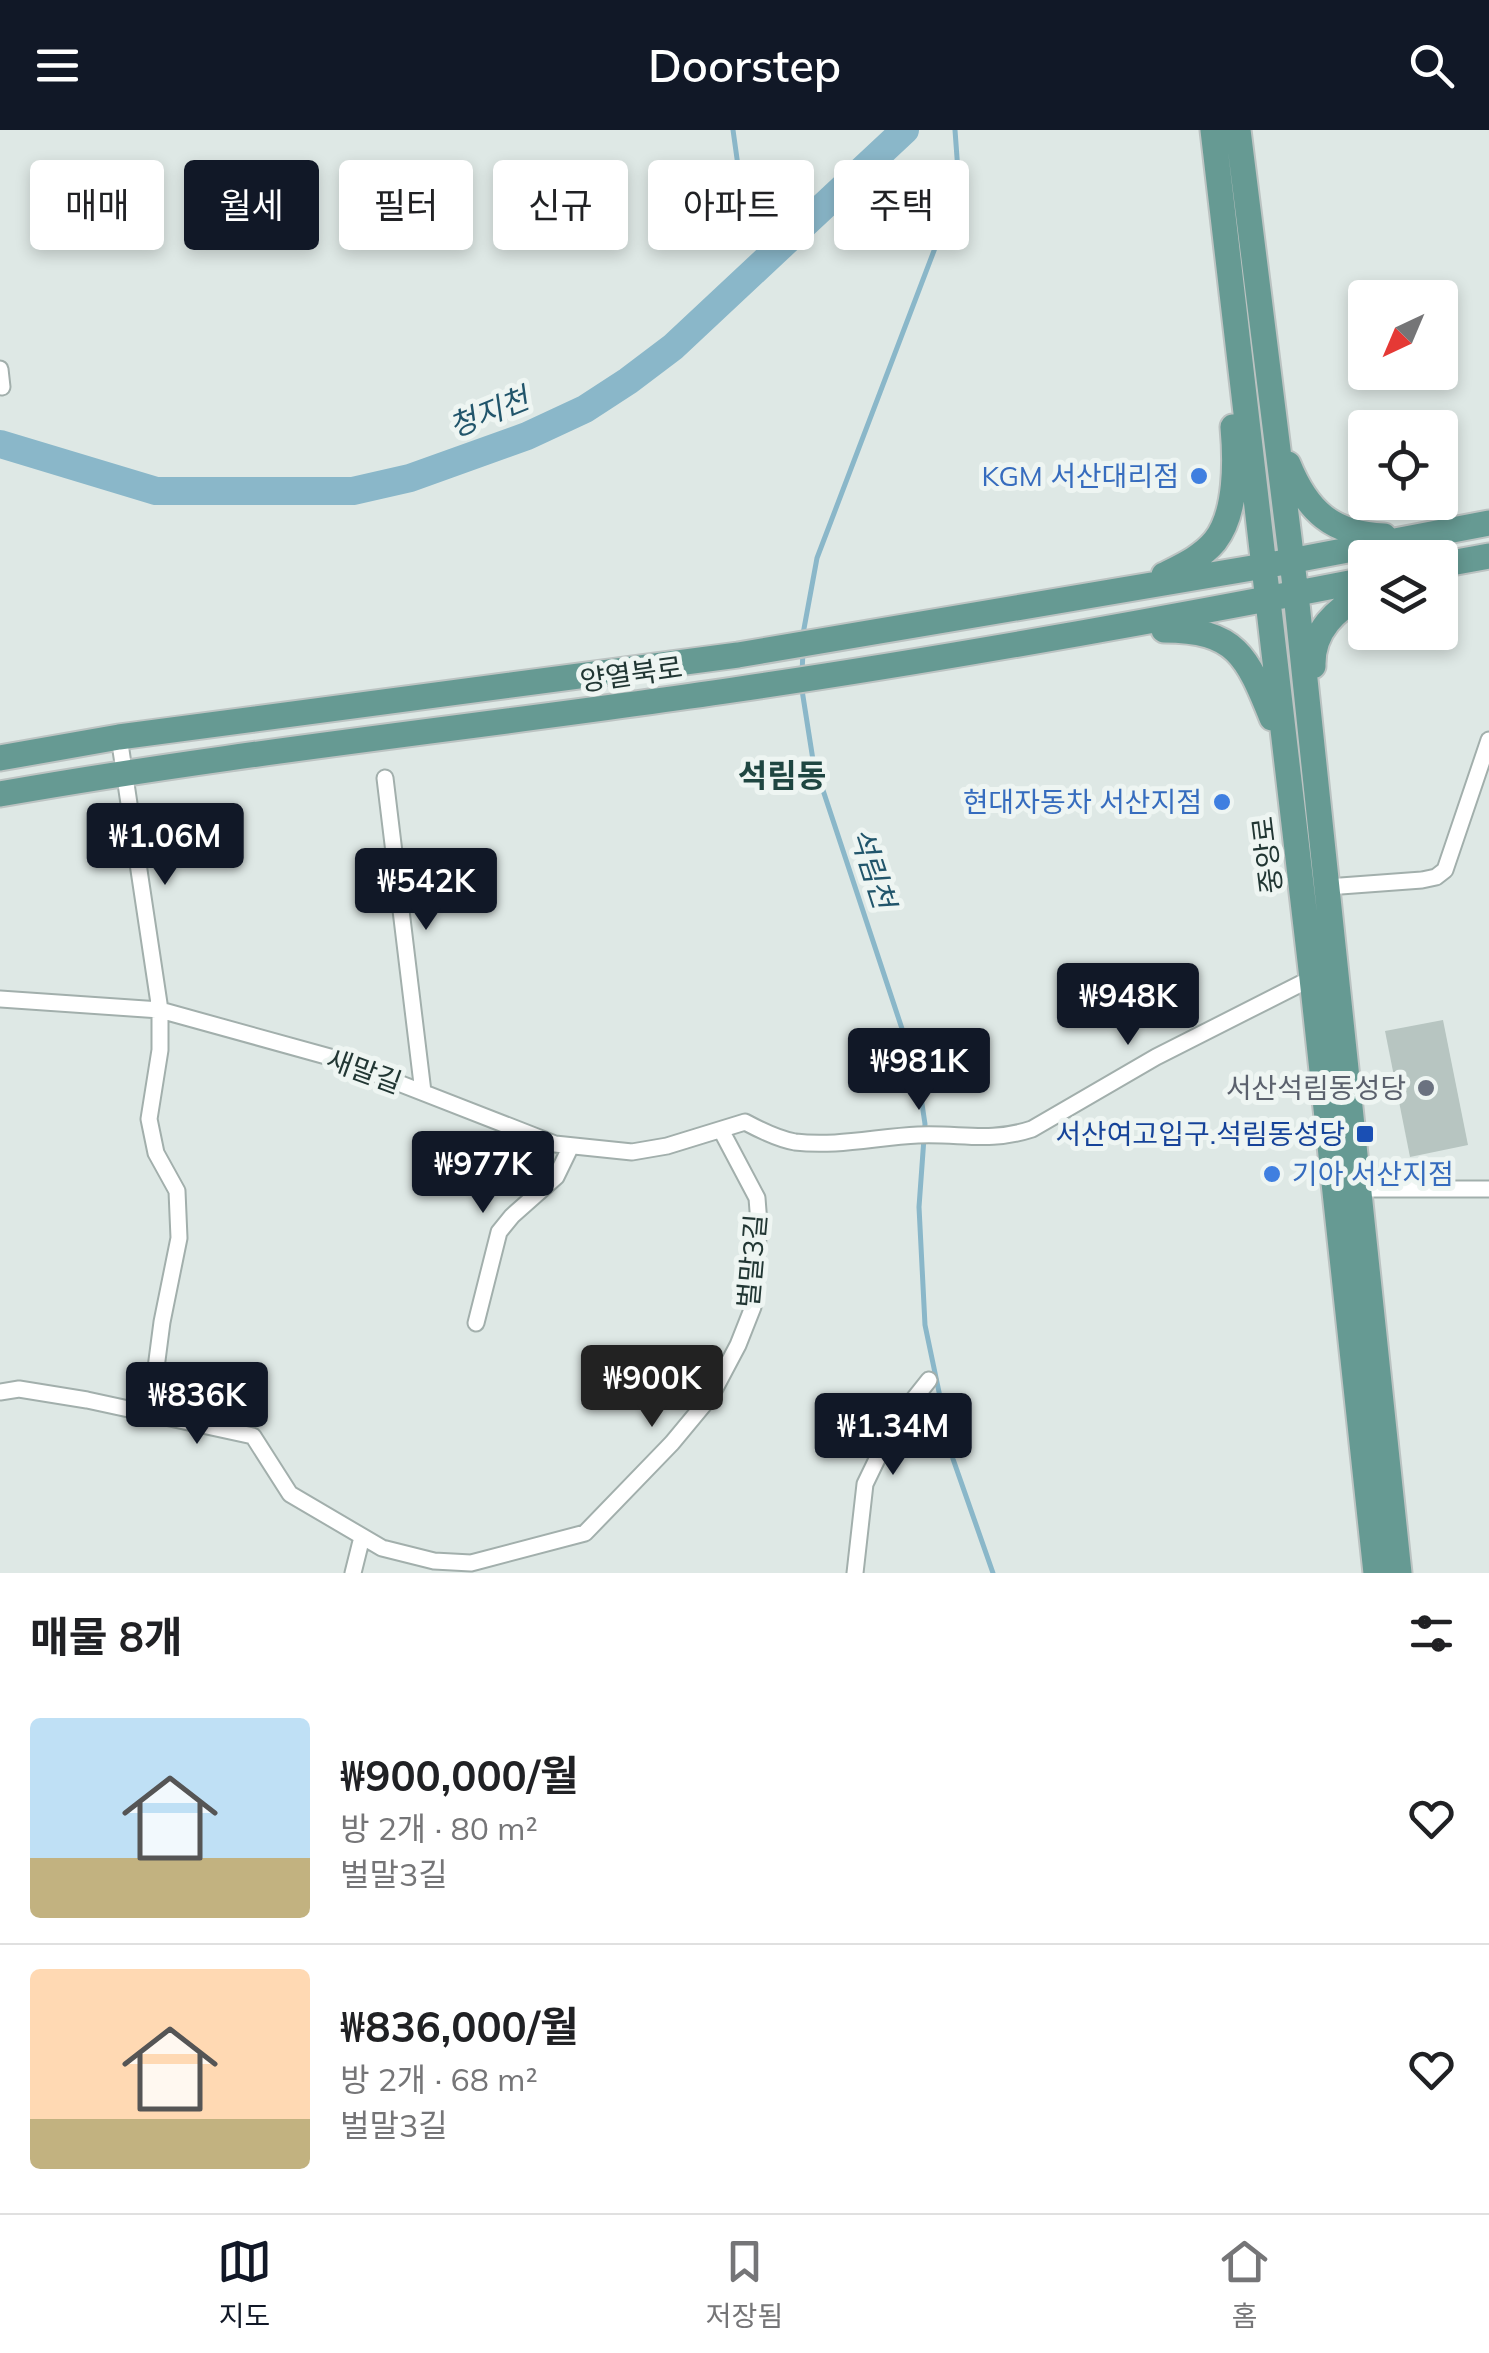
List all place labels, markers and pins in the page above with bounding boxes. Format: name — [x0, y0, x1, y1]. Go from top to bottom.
place label: KGM 서산대리점 — [981, 458, 1179, 493]
marker: KGM 서산대리점 — [1188, 465, 1210, 487]
place label: 현대자동차 서산지점 — [963, 784, 1202, 819]
marker: 현대자동차 서산지점 — [1211, 791, 1233, 813]
pin: ₩1.06M — [84, 803, 246, 888]
pin: ₩542K — [356, 848, 496, 933]
pin: ₩948K — [1058, 963, 1198, 1048]
pin: ₩981K — [849, 1028, 989, 1113]
place label: 서산석림동성당 — [1226, 1070, 1406, 1105]
marker: 서산석림동성당 — [1415, 1077, 1437, 1099]
place label: 서산여고입구.석림동성당 — [1055, 1116, 1345, 1151]
marker: 서산여고입구.석림동성당 — [1354, 1123, 1376, 1145]
pin: ₩977K — [413, 1131, 553, 1216]
place label: 기아 서산지점 — [1292, 1156, 1454, 1191]
marker: 기아 서산지점 — [1261, 1163, 1283, 1185]
pin: ₩900K — [582, 1345, 722, 1430]
pin: ₩836K — [127, 1362, 267, 1447]
pin: ₩1.34M — [812, 1393, 974, 1478]

